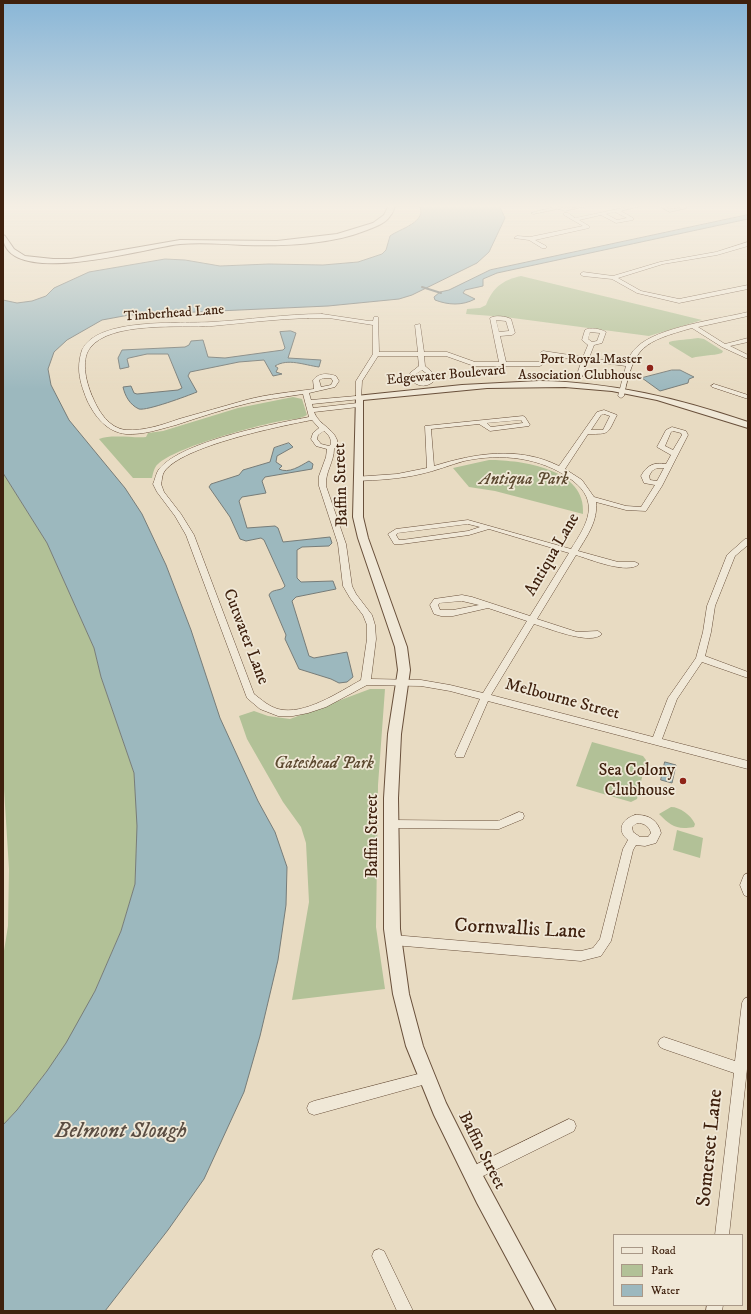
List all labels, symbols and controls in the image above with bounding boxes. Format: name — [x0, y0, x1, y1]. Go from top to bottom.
street label: Timberhead Lane — [123, 302, 225, 326]
place label: Port Royal Master Association Clubhouse — [518, 352, 642, 384]
street label: Edgewater Boulevard — [386, 362, 506, 390]
marker: Port Royal Master Association Clubhouse — [645, 363, 655, 373]
street label: Baffin Street — [330, 443, 354, 527]
park label: Antiqua Park — [479, 470, 569, 490]
street label: Antiqua Lane — [521, 510, 585, 600]
street label: Cutwater Lane — [217, 586, 273, 688]
street label: Melbourne Street — [502, 675, 622, 725]
park label: Gateshead Park — [274, 754, 374, 774]
place label: Sea Colony Clubhouse — [599, 761, 675, 801]
marker: Sea Colony Clubhouse — [678, 776, 688, 786]
street label: Baffin Street — [363, 794, 383, 878]
street label: Cornwallis Lane — [454, 915, 586, 945]
street label: Somerset Lane — [693, 1088, 729, 1208]
street label: Baffin Street — [453, 1109, 509, 1193]
water label: Belmont Slough — [55, 1119, 187, 1145]
legend — [613, 1234, 743, 1306]
text: Road — [651, 1243, 676, 1258]
text: Park — [651, 1263, 673, 1278]
text: Water — [651, 1283, 680, 1298]

